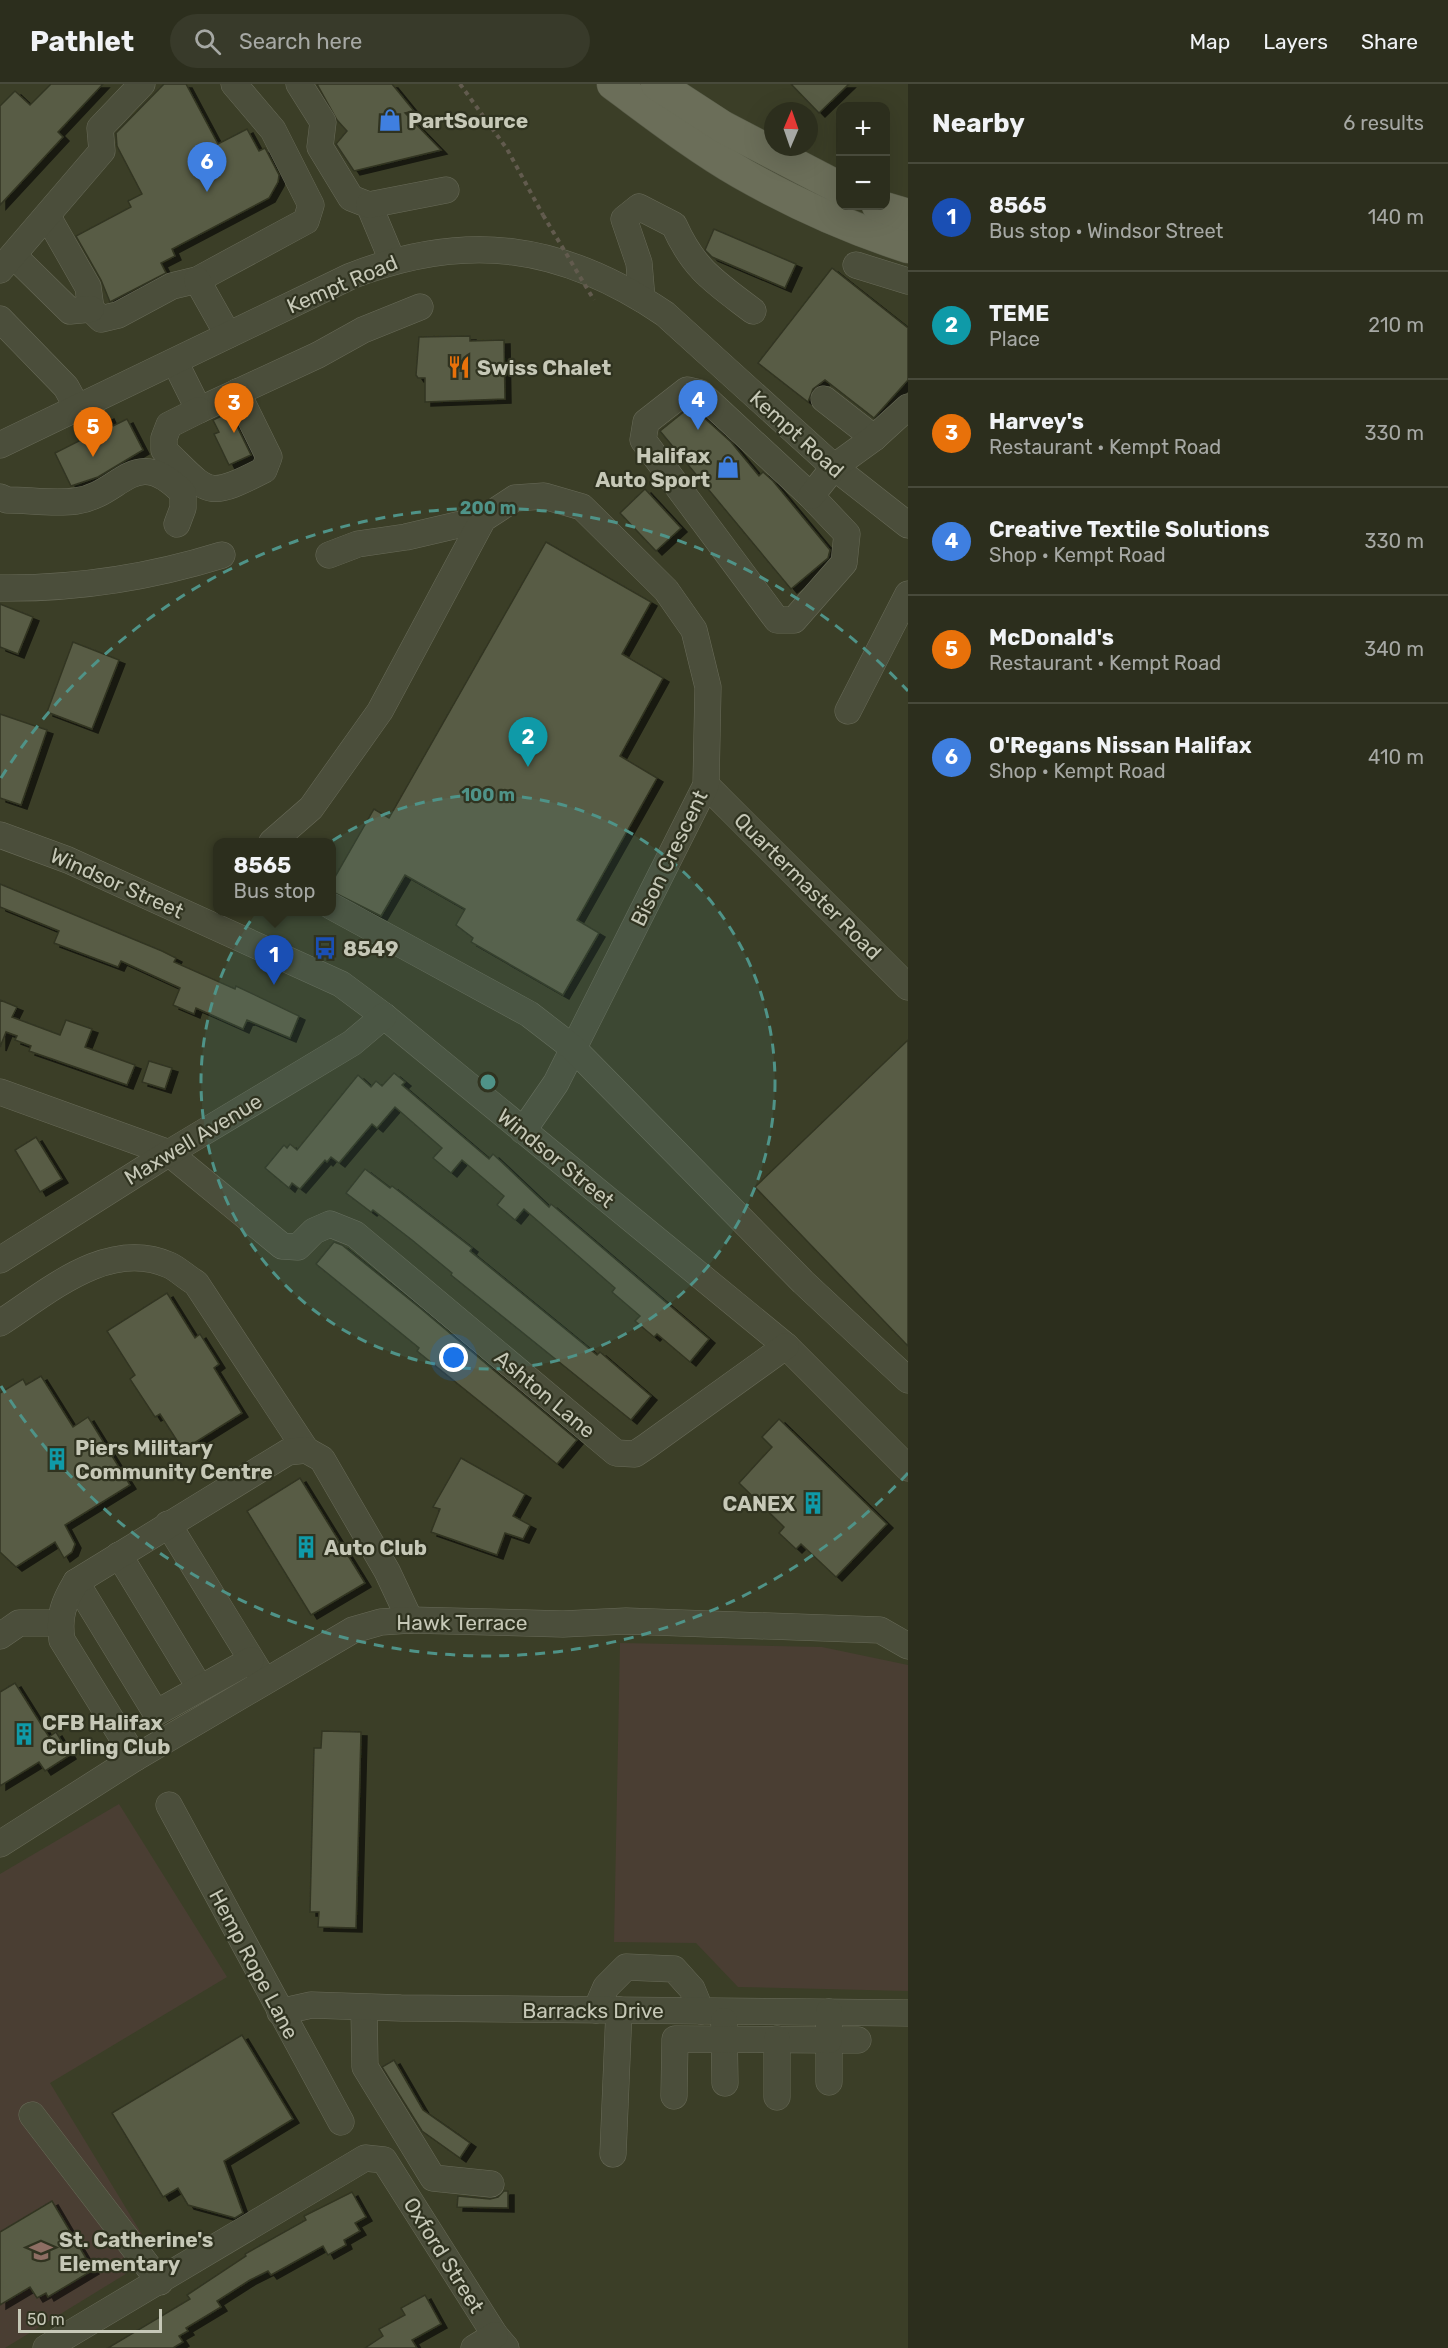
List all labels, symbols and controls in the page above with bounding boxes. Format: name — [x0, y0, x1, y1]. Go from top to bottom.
search box — [170, 14, 590, 68]
text: Pathlet — [30, 25, 134, 58]
icon: search — [191, 25, 224, 58]
text: Search here — [239, 28, 362, 55]
text: Map — [1189, 29, 1230, 54]
text: Layers — [1263, 29, 1328, 54]
text: Share — [1361, 29, 1418, 54]
north arrow — [764, 102, 818, 156]
map controls — [836, 102, 890, 210]
button: + — [836, 102, 890, 156]
shop icon: PartSource — [377, 107, 403, 133]
place label: PartSource — [408, 108, 528, 133]
text: Nearby — [932, 108, 1025, 139]
text: 6 results — [1343, 111, 1424, 135]
pin: 6 — [188, 142, 226, 192]
button: − — [836, 156, 890, 210]
text: 8565 — [989, 192, 1047, 219]
text: 1 — [947, 205, 956, 229]
text: 140 m — [1368, 205, 1424, 229]
text: Bus stop · Windsor Street — [989, 219, 1223, 243]
street label: Kempt Road — [283, 249, 401, 319]
text: TEME — [989, 300, 1049, 327]
text: 2 — [945, 313, 958, 337]
text: 210 m — [1368, 313, 1424, 337]
text: Place — [989, 327, 1040, 351]
restaurant icon: Swiss Chalet — [446, 354, 472, 380]
place label: Swiss Chalet — [477, 355, 611, 380]
pin: 4 — [678, 380, 718, 430]
pin: 3 — [214, 384, 254, 433]
street label: Kempt Road — [745, 385, 849, 483]
pin: 5 — [74, 408, 112, 457]
text: Harvey's — [989, 408, 1084, 435]
text: 3 — [945, 421, 958, 445]
text: 330 m — [1365, 421, 1424, 445]
text: Restaurant · Kempt Road — [989, 435, 1221, 459]
place label: Halifax Auto Sport — [595, 443, 711, 492]
shop icon: Halifax Auto Sport — [715, 454, 741, 480]
text: 200 m — [460, 497, 516, 519]
text: Creative Textile Solutions — [989, 516, 1270, 543]
text: 4 — [945, 529, 958, 553]
text: 330 m — [1365, 529, 1424, 553]
text: Shop · Kempt Road — [989, 543, 1166, 567]
text: McDonald's — [989, 624, 1114, 651]
text: 5 — [945, 637, 958, 661]
text: 340 m — [1364, 637, 1424, 661]
text: Restaurant · Kempt Road — [989, 651, 1221, 675]
pin: 2 — [508, 718, 548, 767]
text: O'Regans Nissan Halifax — [989, 732, 1252, 759]
text: 6 — [945, 745, 958, 769]
text: 410 m — [1368, 745, 1424, 769]
text: Shop · Kempt Road — [989, 759, 1166, 783]
text: 100 m — [461, 784, 515, 806]
street label: Bison Crescent — [625, 786, 713, 930]
street label: Quartermaster Road — [729, 807, 887, 965]
popup — [213, 838, 336, 916]
street label: Windsor Street — [46, 842, 188, 924]
text: 8565 — [234, 852, 291, 879]
text: Bus stop — [234, 879, 315, 903]
bus stop icon: 8549 — [312, 935, 338, 961]
pin: 1 — [254, 936, 294, 985]
place label: 8549 — [343, 936, 399, 961]
centre of rings — [478, 1072, 498, 1092]
street label: Maxwell Avenue — [120, 1088, 266, 1190]
street label: Windsor Street — [492, 1103, 620, 1213]
your location — [439, 1343, 468, 1372]
street label: Ashton Lane — [490, 1345, 600, 1443]
place label: Piers Military Community Centre — [75, 1435, 273, 1484]
building icon: Piers Military Community Centre — [44, 1446, 70, 1472]
building icon: CANEX — [800, 1490, 826, 1516]
place label: CANEX — [722, 1491, 795, 1516]
building icon: Auto Club — [293, 1534, 319, 1560]
place label: Auto Club — [324, 1535, 427, 1560]
street label: Hawk Terrace — [396, 1610, 528, 1635]
place label: CFB Halifax Curling Club — [42, 1710, 171, 1759]
building icon: CFB Halifax Curling Club — [11, 1721, 37, 1747]
street label: Hemp Rope Lane — [204, 1885, 304, 2043]
street label: Barracks Drive — [522, 1998, 664, 2023]
street label: Oxford Street — [399, 2193, 489, 2317]
place label: St. Catherine's Elementary — [59, 2227, 213, 2276]
school or university icon: St. Catherine's Elementary — [28, 2238, 54, 2264]
scale bar — [18, 2306, 162, 2334]
text: 50 m — [27, 2310, 65, 2329]

